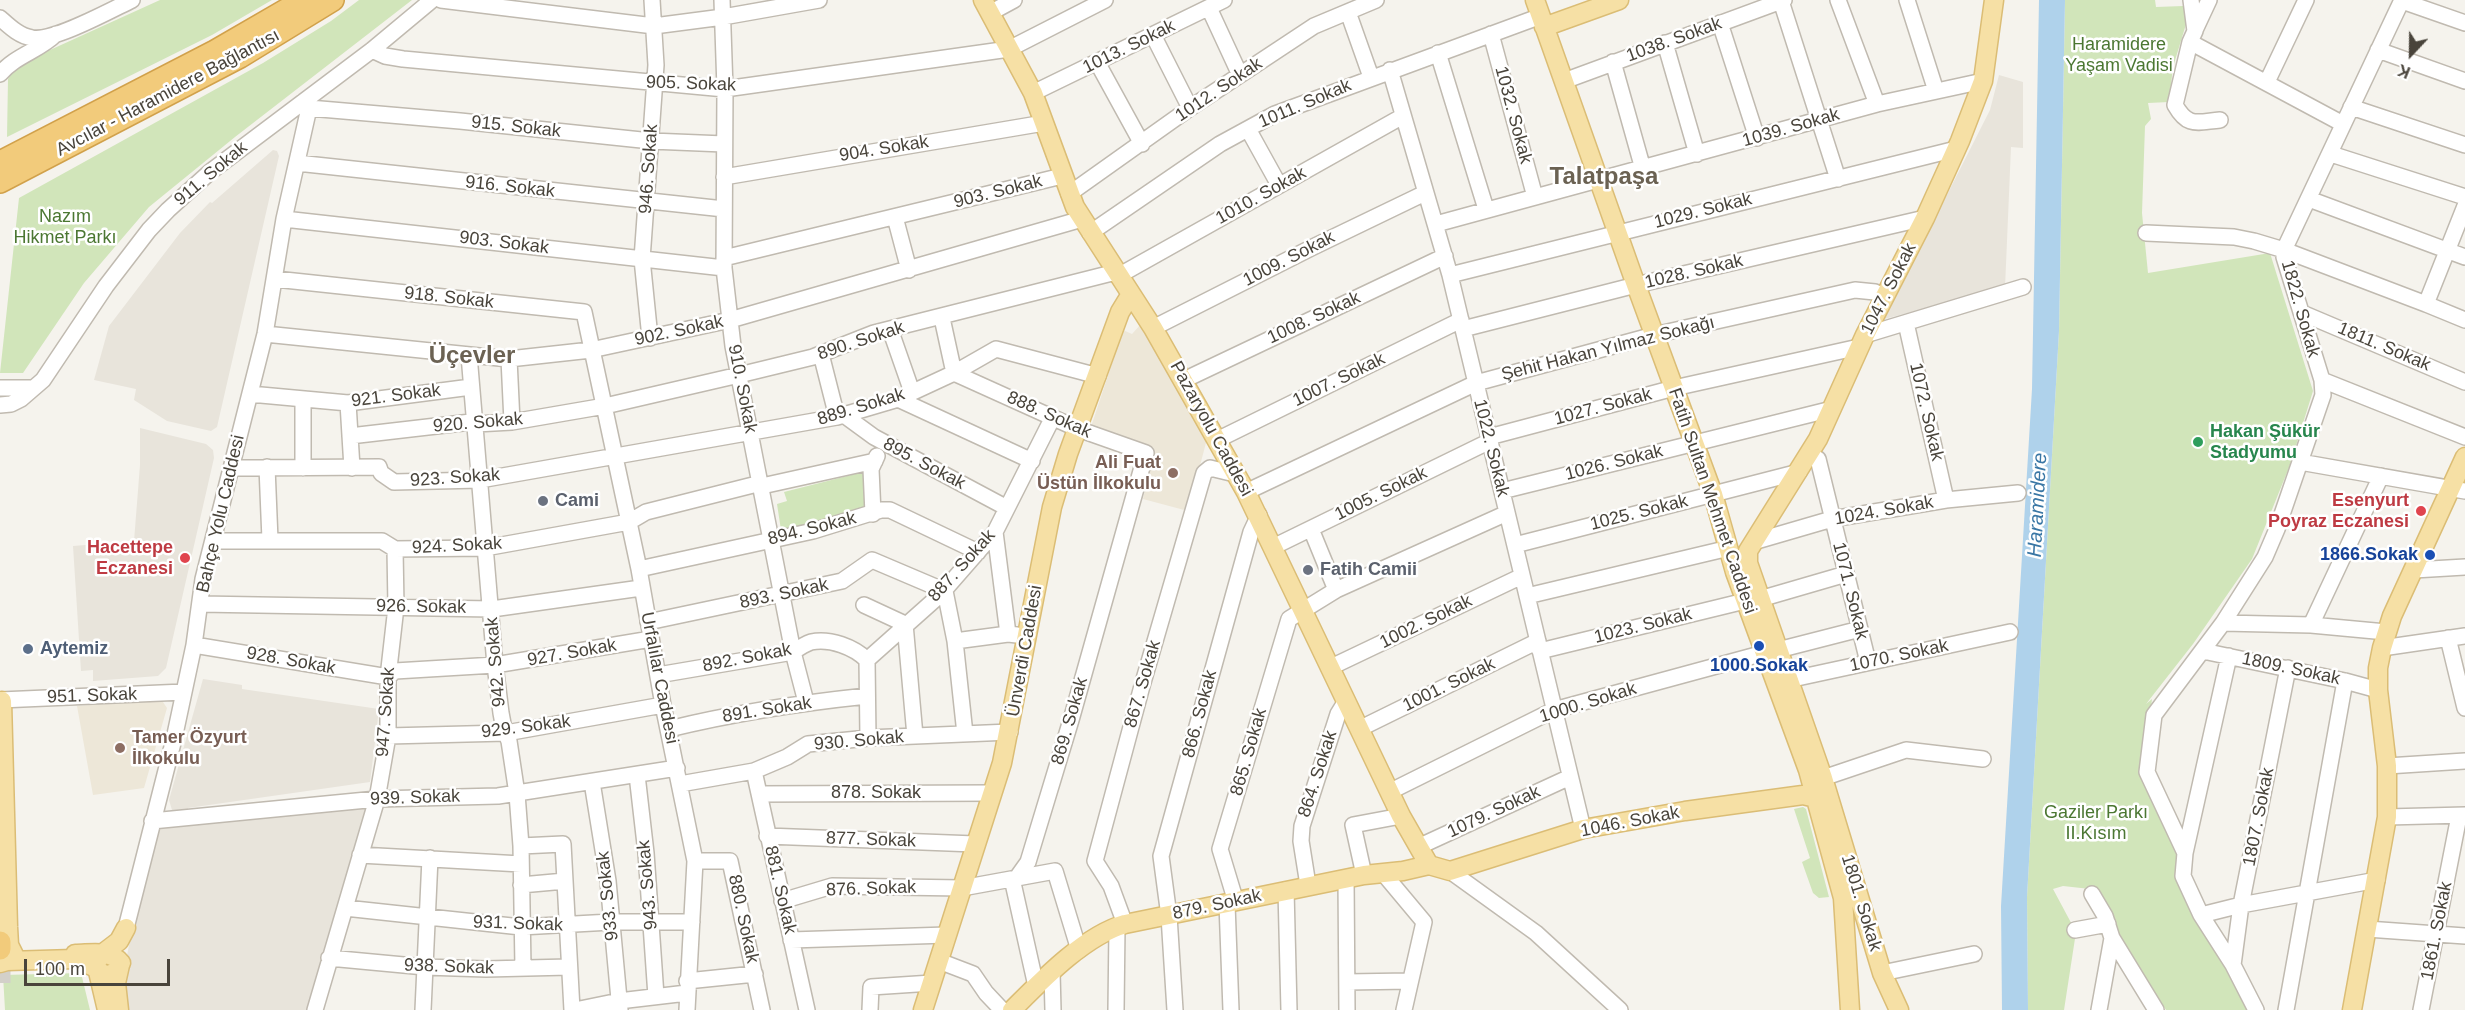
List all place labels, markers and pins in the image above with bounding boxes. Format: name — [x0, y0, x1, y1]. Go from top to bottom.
place label: Hakan Şükür Stadyumu — [2210, 421, 2320, 464]
marker: Hakan Şükür Stadyumu — [2191, 435, 2205, 449]
place label: Ali Fuat Üstün İlkokulu — [1037, 452, 1161, 494]
marker: Ali Fuat Üstün İlkokulu — [1166, 466, 1180, 480]
place label: Cami — [555, 490, 599, 512]
place label: Esenyurt Poyraz Eczanesi — [2268, 490, 2409, 532]
marker: Cami — [536, 494, 550, 508]
marker: Esenyurt Poyraz Eczanesi — [2414, 504, 2428, 518]
place label: Hacettepe Eczanesi — [87, 537, 173, 580]
place label: 1866.Sokak — [2320, 544, 2418, 566]
marker: 1866.Sokak — [2423, 548, 2437, 562]
marker: Hacettepe Eczanesi — [178, 551, 192, 565]
place label: Fatih Camii — [1320, 559, 1417, 581]
marker: Fatih Camii — [1301, 563, 1315, 577]
place label: Aytemiz — [40, 638, 108, 660]
marker: 1000.Sokak — [1752, 639, 1766, 653]
marker: Aytemiz — [21, 642, 35, 656]
place label: 1000.Sokak — [1710, 655, 1808, 677]
place label: Tamer Özyurt İlkokulu — [132, 727, 247, 770]
marker: Tamer Özyurt İlkokulu — [113, 741, 127, 755]

